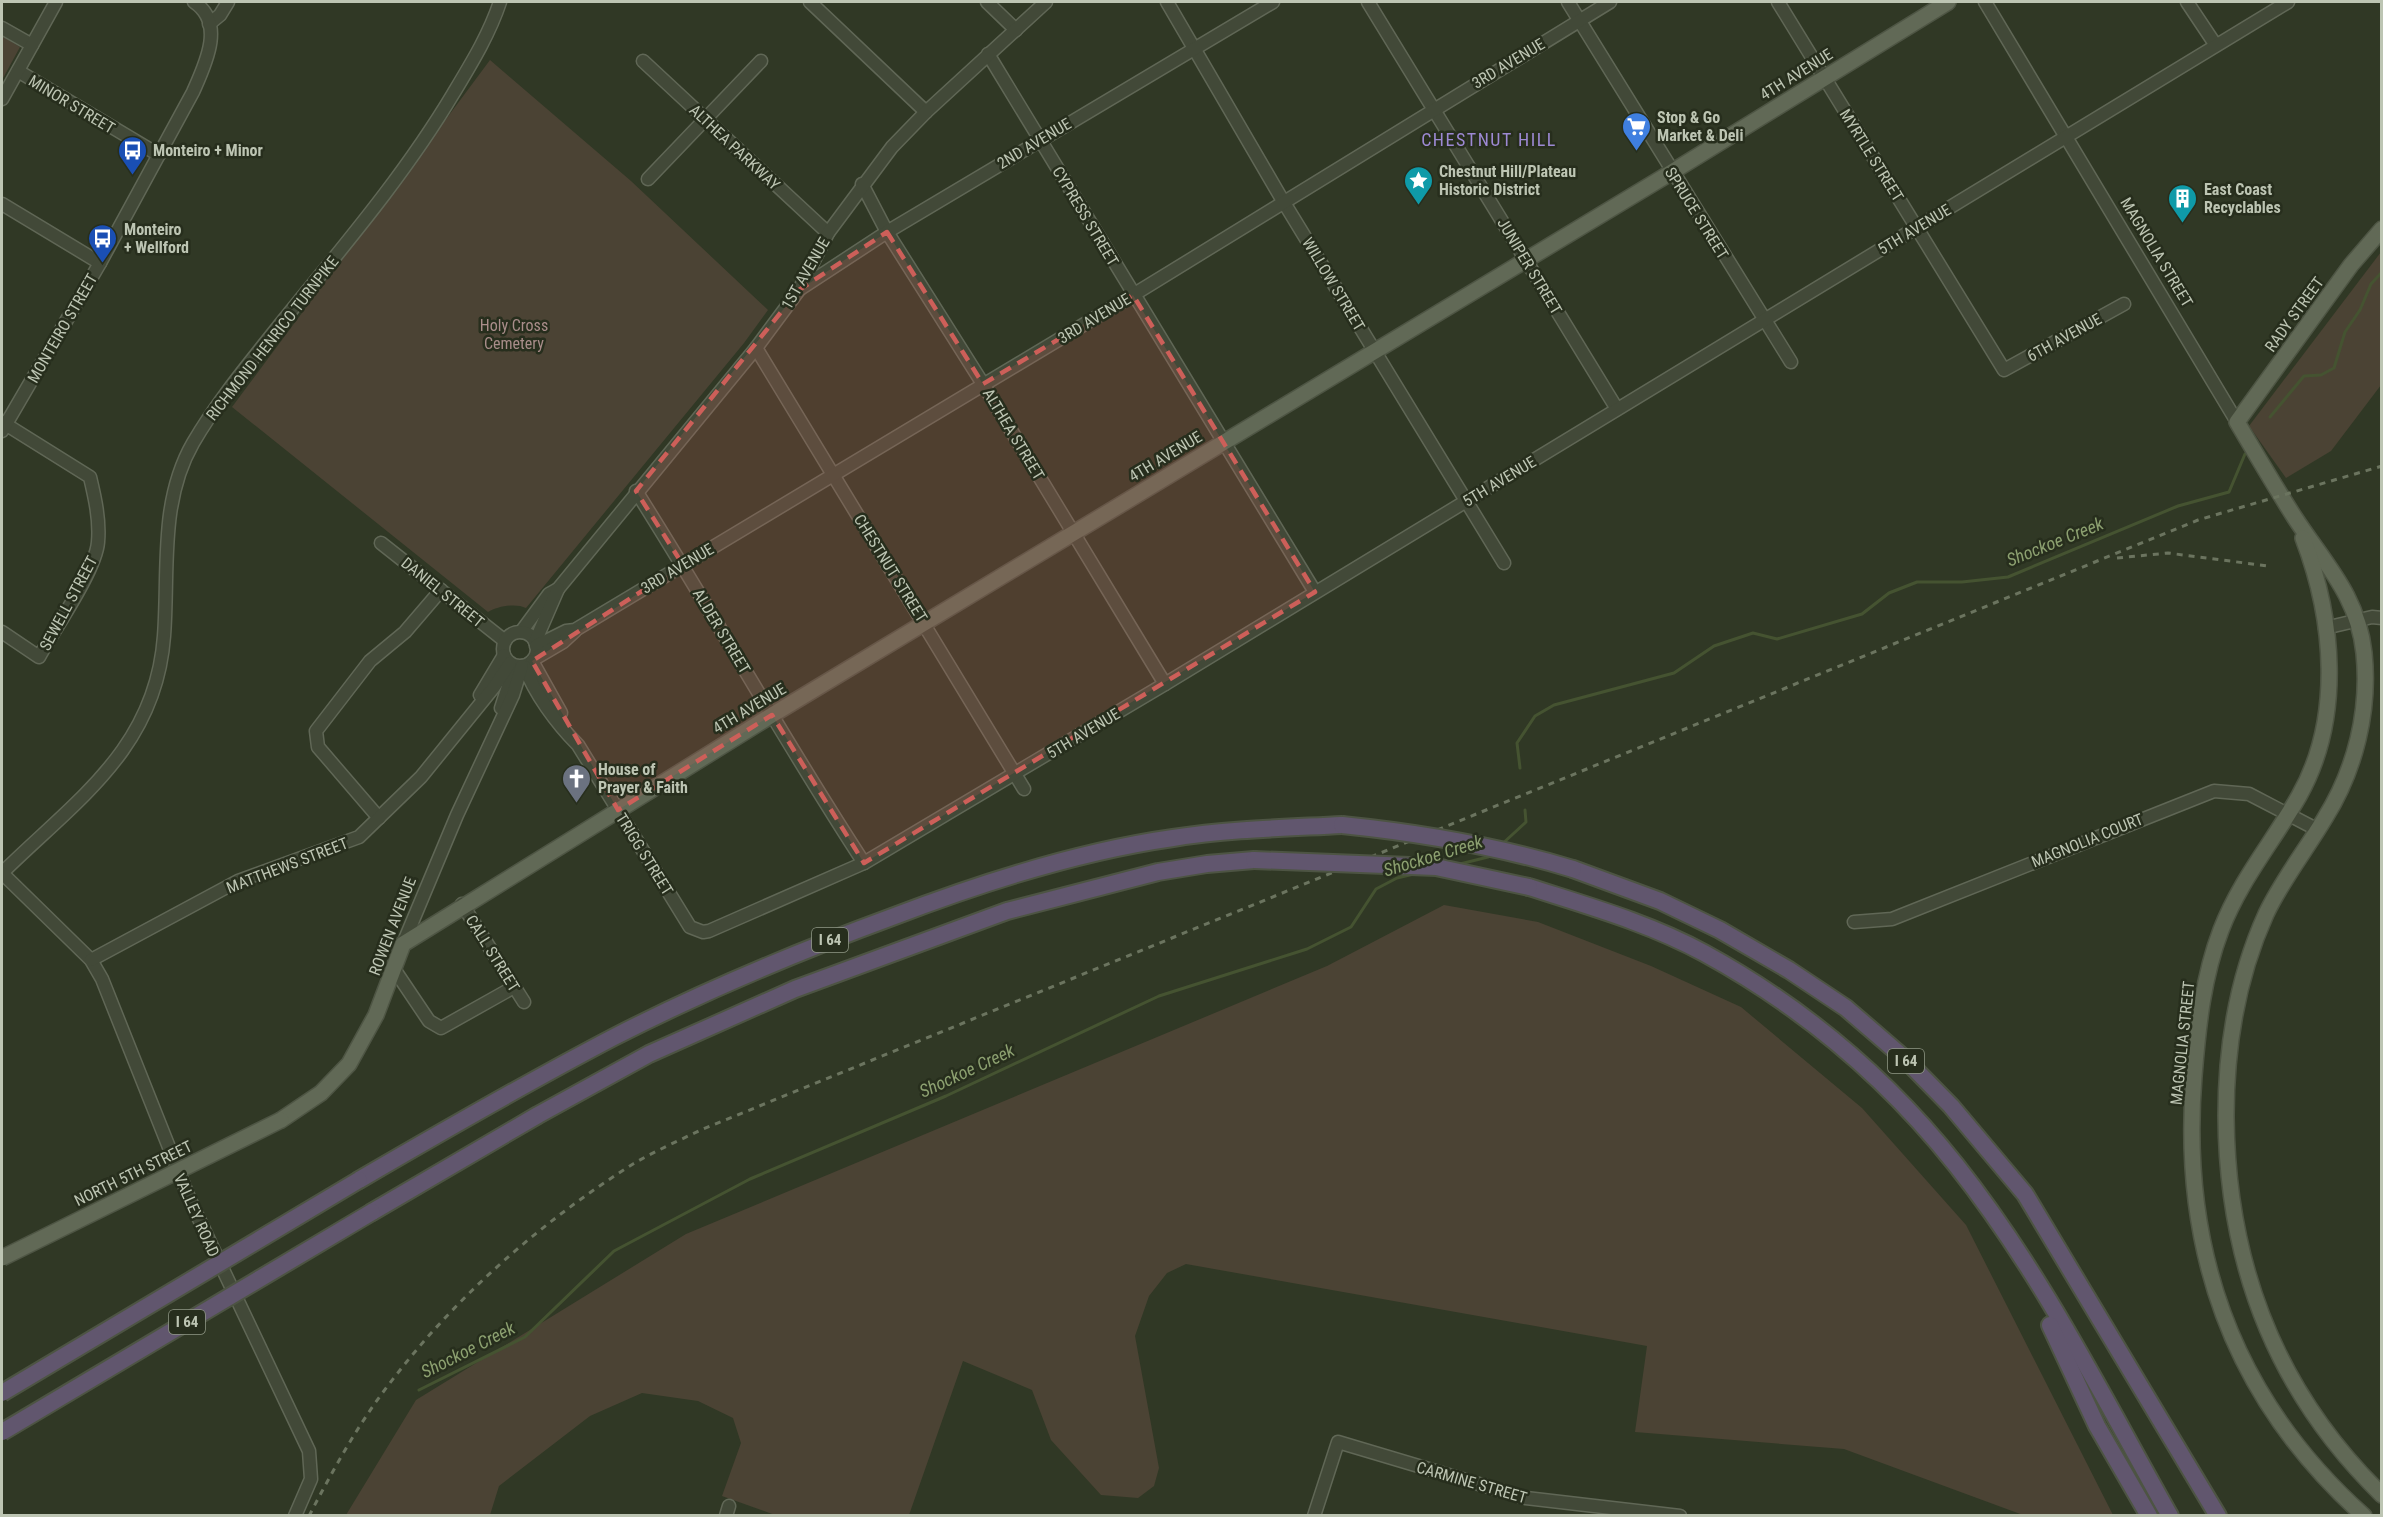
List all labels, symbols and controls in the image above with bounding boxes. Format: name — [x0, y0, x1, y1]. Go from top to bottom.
street label: 3RD AVENUE — [1468, 34, 1548, 93]
street label: 4TH AVENUE — [1756, 45, 1836, 104]
street label: MINOR STREET — [25, 71, 118, 138]
street label: ALTHEA PARKWAY — [685, 101, 784, 195]
street label: MYRTLE STREET — [1836, 106, 1908, 205]
place label: Stop & Go Market & Deli — [1657, 108, 1743, 145]
supermarket icon: Stop & Go Market & Deli — [1620, 110, 1652, 152]
street label: 2ND AVENUE — [994, 114, 1075, 173]
district label: CHESTNUT HILL — [1421, 129, 1557, 150]
bus stop icon: Monteiro + Minor — [116, 134, 148, 176]
place label: Monteiro + Minor — [153, 141, 263, 160]
place label: Chestnut Hill/Plateau Historic District — [1439, 162, 1576, 199]
street label: CYPRESS STREET — [1048, 163, 1123, 269]
place icon: Chestnut Hill/Plateau Historic District — [1402, 164, 1434, 206]
street label: SPRUCE STREET — [1661, 164, 1732, 263]
place label: East Coast Recyclables — [2204, 180, 2281, 217]
building icon: East Coast Recyclables — [2167, 182, 2199, 224]
street label: MAGNOLIA STREET — [2116, 194, 2197, 311]
street label: 5TH AVENUE — [1874, 200, 1954, 259]
street label: JUNIPER STREET — [1493, 215, 1566, 318]
place label: Monteiro + Wellford — [124, 220, 189, 257]
bus stop icon: Monteiro + Wellford — [87, 222, 119, 264]
street label: 1ST AVENUE — [777, 234, 834, 313]
street label: WILLOW STREET — [1298, 234, 1369, 335]
street label: RICHMOND HENRICO TURNPIKE — [202, 252, 343, 424]
street label: MONTEIRO STREET — [23, 270, 101, 386]
street label: RADY STREET — [2261, 273, 2328, 356]
street label: 3RD AVENUE — [1054, 289, 1134, 348]
street label: 6TH AVENUE — [2024, 309, 2105, 366]
park label: Holy Cross Cemetery — [480, 316, 548, 353]
street label: ALTHEA STREET — [979, 385, 1048, 483]
street label: 4TH AVENUE — [1125, 427, 1205, 486]
street label: 5TH AVENUE — [1459, 452, 1539, 511]
street label: CHESTNUT STREET — [850, 511, 931, 626]
water label: Shockoe Creek — [2003, 512, 2107, 570]
street label: 3RD AVENUE — [637, 539, 717, 598]
street label: SEWELL STREET — [35, 553, 101, 654]
street label: DANIEL STREET — [398, 553, 488, 632]
street label: ALDER STREET — [689, 585, 754, 677]
street label: 4TH AVENUE — [709, 679, 789, 738]
street label: 5TH AVENUE — [1043, 704, 1123, 763]
place label: House of Prayer & Faith — [598, 760, 688, 797]
church icon: House of Prayer & Faith — [561, 762, 593, 804]
street label: MAGNOLIA COURT — [2029, 809, 2146, 872]
street label: TRIGG STREET — [612, 810, 677, 899]
water label: Shockoe Creek — [1381, 830, 1486, 881]
street label: MATTHEWS STREET — [224, 834, 351, 897]
street label: ROWEN AVENUE — [365, 874, 420, 978]
street label: CALL STREET — [462, 911, 524, 995]
road number: I 64 — [812, 928, 848, 952]
street label: MAGNOLIA STREET — [2167, 980, 2198, 1106]
water label: Shockoe Creek — [916, 1039, 1019, 1102]
road number: I 64 — [1888, 1049, 1924, 1073]
street label: NORTH 5TH STREET — [71, 1137, 195, 1210]
street label: VALLEY ROAD — [170, 1171, 223, 1260]
road number: I 64 — [169, 1310, 205, 1334]
water label: Shockoe Creek — [417, 1316, 519, 1382]
street label: CARMINE STREET — [1414, 1458, 1529, 1507]

